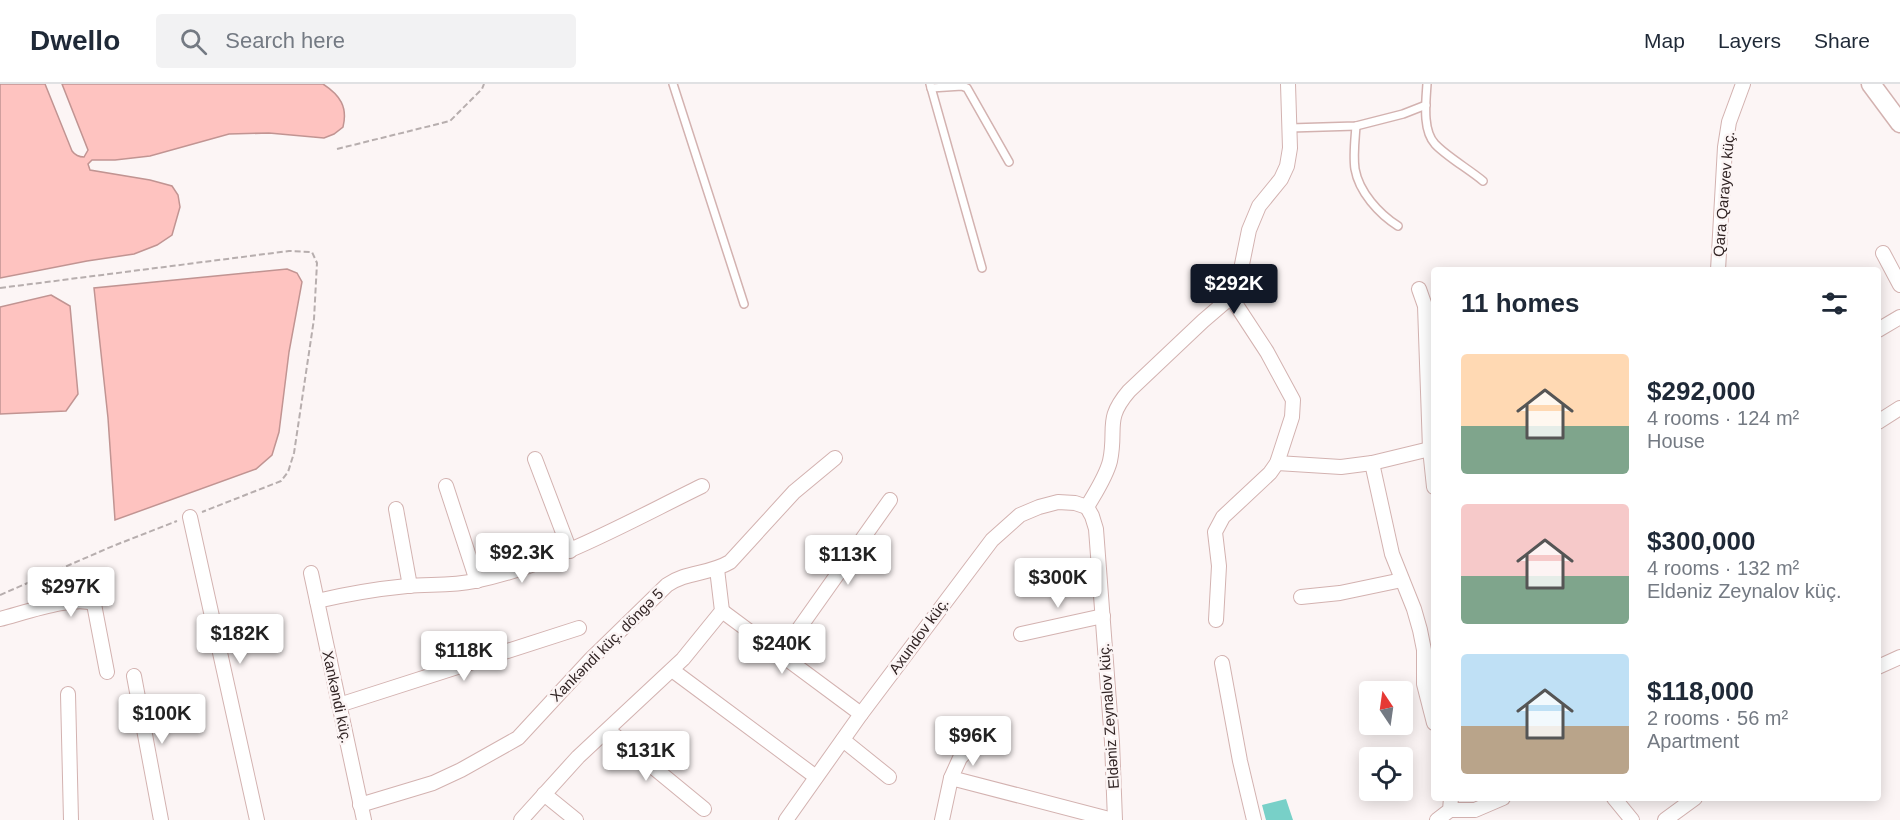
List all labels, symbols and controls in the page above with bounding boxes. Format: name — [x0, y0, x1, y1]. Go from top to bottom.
search box — [156, 14, 576, 68]
text: Dwello — [30, 25, 120, 56]
icon: search — [177, 25, 210, 58]
text: Search here — [225, 28, 345, 53]
text: Map — [1644, 29, 1685, 52]
text: Layers — [1718, 29, 1781, 52]
text: Share — [1814, 29, 1870, 52]
street label: Qara Qarayev küç. — [1710, 131, 1737, 257]
pin: $292K — [1192, 264, 1276, 315]
text: $292K — [1205, 272, 1263, 294]
icon: filters — [1818, 287, 1851, 320]
text: 11 homes — [1461, 288, 1580, 318]
text: $292,000 — [1647, 376, 1755, 406]
icon: home — [1509, 378, 1581, 450]
text: 4 rooms · 124 m² — [1647, 407, 1799, 429]
text: House — [1647, 430, 1705, 452]
text: $300,000 — [1647, 526, 1755, 556]
icon: home — [1509, 528, 1581, 600]
pin: $92.3K — [473, 533, 571, 584]
pin: $113K — [806, 535, 890, 586]
text: $92.3K — [490, 541, 554, 563]
text: $113K — [819, 543, 877, 565]
text: 4 rooms · 132 m² — [1647, 557, 1799, 579]
pin: $300K — [1016, 558, 1100, 609]
text: $300K — [1029, 566, 1087, 588]
pin: $297K — [29, 567, 113, 618]
text: $297K — [42, 575, 100, 597]
text: Eldəniz Zeynalov küç. — [1647, 580, 1842, 602]
street label: Xankəndi küç. döngə 5 — [547, 585, 667, 705]
street label: Axundov küç. — [885, 594, 952, 677]
pin: $182K — [198, 614, 282, 665]
text: $182K — [211, 622, 269, 644]
pin: $240K — [740, 624, 824, 675]
pin: $118K — [422, 631, 506, 682]
text: $240K — [753, 632, 811, 654]
text: $118K — [435, 639, 493, 661]
street label: Eldəniz Zeynalov küç. — [1095, 643, 1122, 789]
street label: Xankəndi küç. — [319, 649, 356, 745]
text: $118,000 — [1647, 676, 1754, 706]
icon: home — [1509, 678, 1581, 750]
north arrow — [1359, 681, 1413, 735]
map controls — [1359, 681, 1413, 801]
pin: $100K — [120, 694, 204, 745]
text: $100K — [133, 702, 191, 724]
text: 2 rooms · 56 m² — [1647, 707, 1788, 729]
pin: $96K — [937, 716, 1009, 767]
text: $96K — [949, 724, 997, 746]
text: Apartment — [1647, 730, 1739, 752]
pin: $131K — [604, 731, 688, 782]
text: $131K — [617, 739, 675, 761]
button: locate — [1359, 747, 1413, 801]

